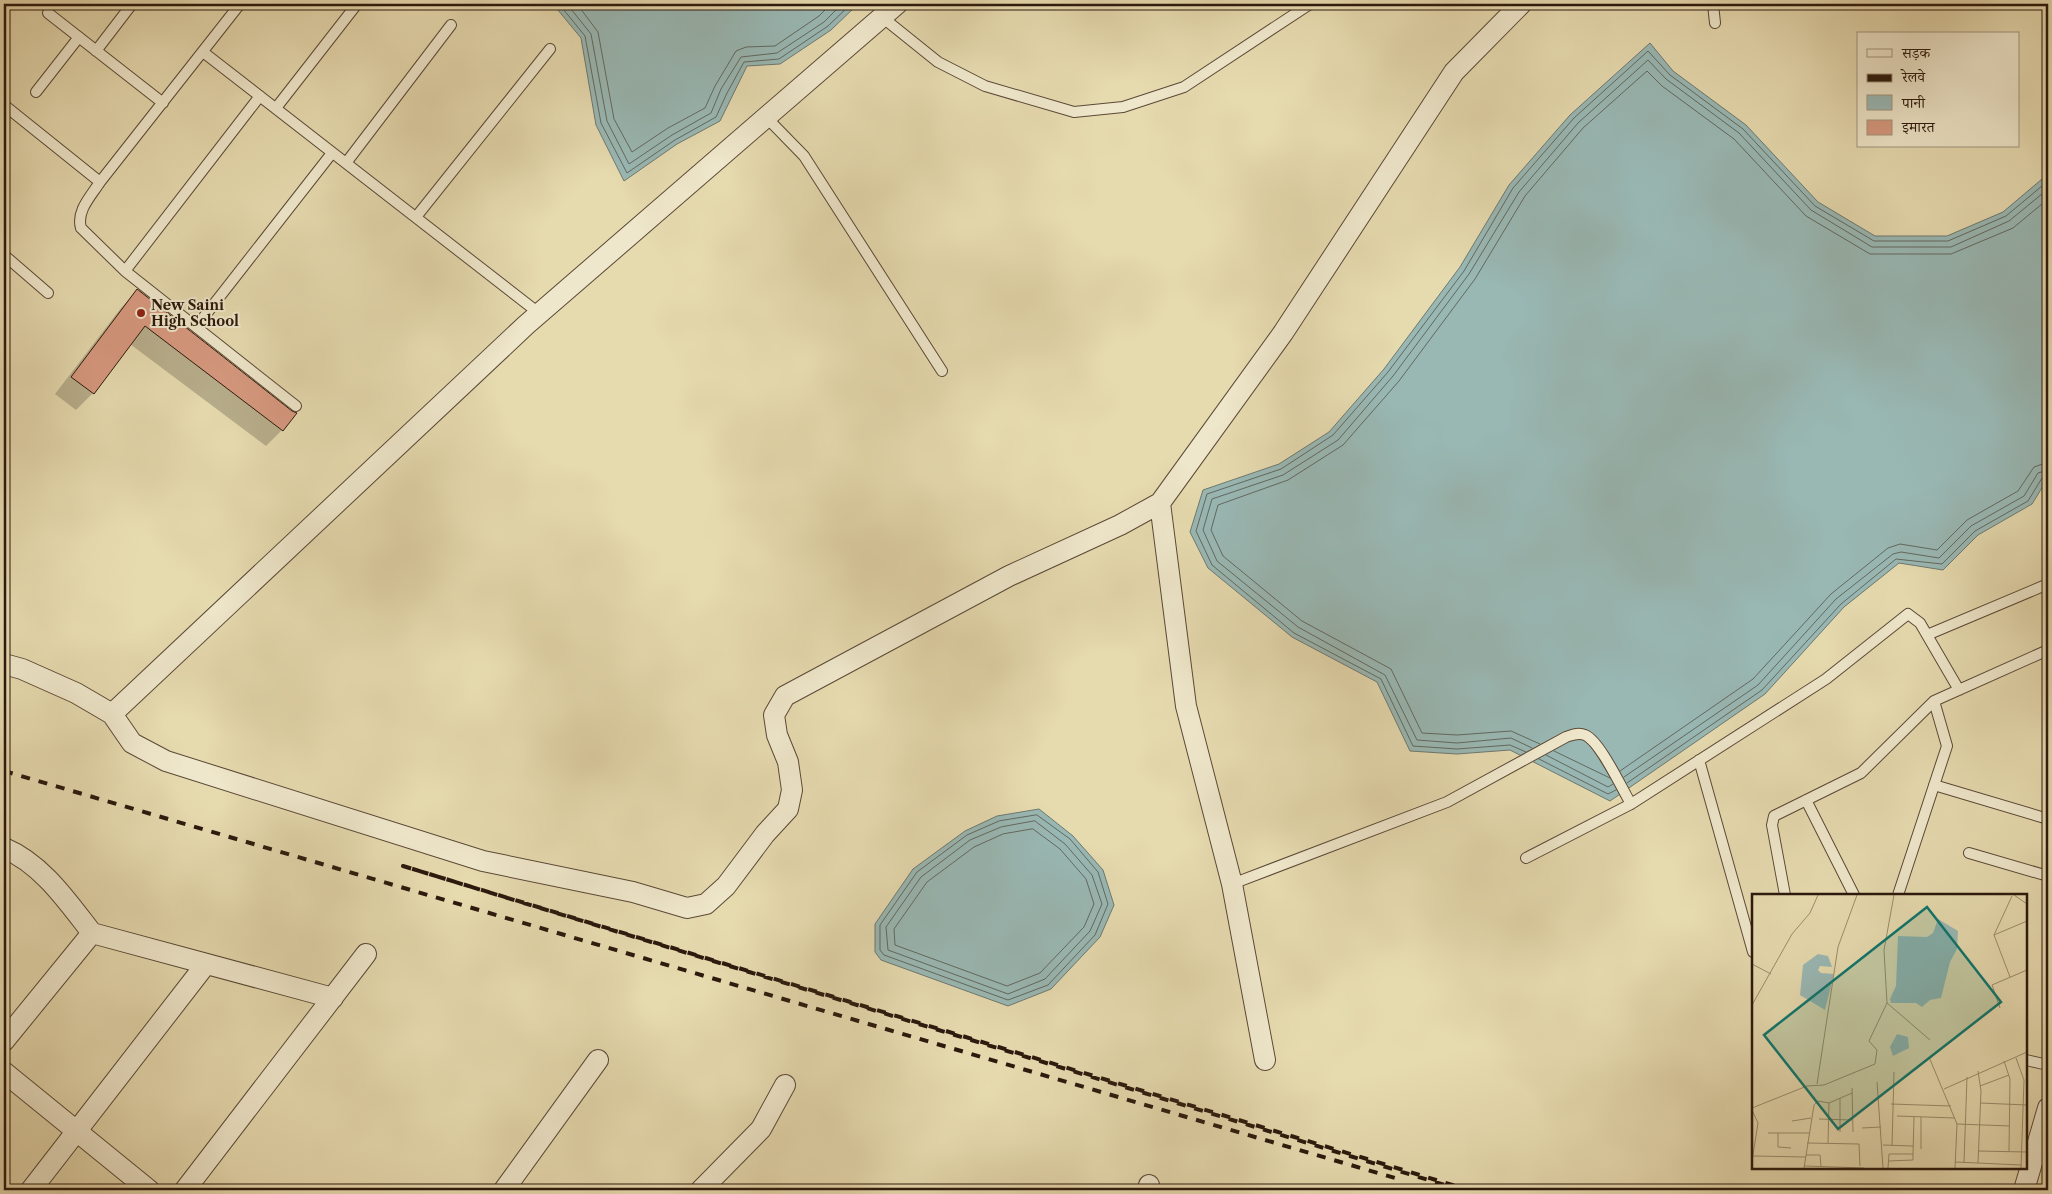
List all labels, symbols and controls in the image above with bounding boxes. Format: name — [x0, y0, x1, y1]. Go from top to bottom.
legend — [1857, 32, 2020, 148]
text: सड़क — [1901, 43, 1931, 62]
text: रेलवे — [1900, 67, 1926, 86]
text: पानी — [1901, 93, 1926, 112]
text: इमारत — [1901, 117, 1936, 136]
place label: New Saini High School — [151, 296, 239, 330]
marker: New Saini High School — [135, 307, 147, 319]
inset map — [1752, 894, 2027, 1169]

